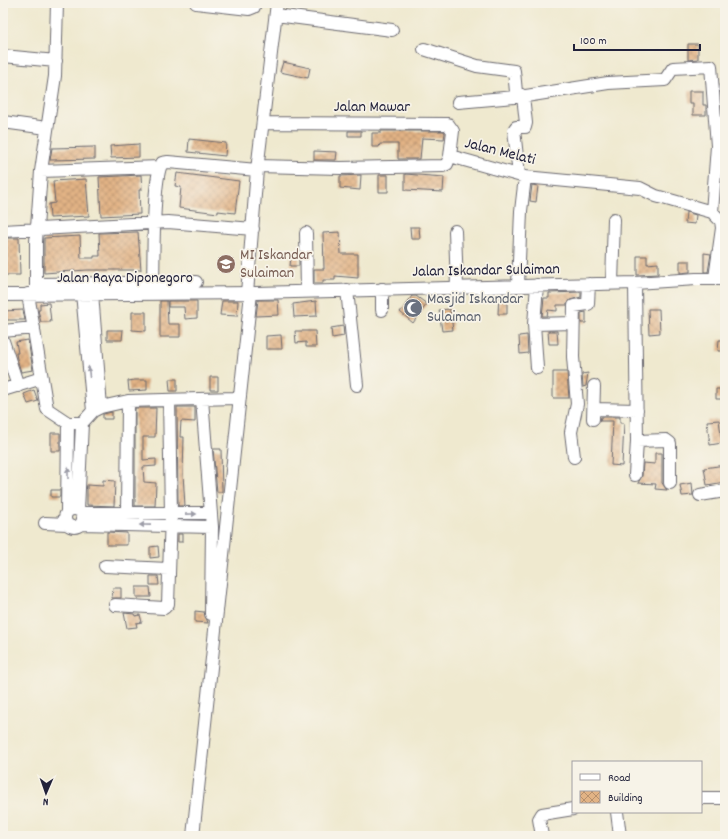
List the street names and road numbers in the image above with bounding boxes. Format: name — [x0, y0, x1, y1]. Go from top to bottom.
street label: Jalan Mawar — [334, 96, 410, 119]
street label: Jalan Melati — [462, 132, 538, 172]
street label: Jalan Iskandar Sulaiman — [412, 258, 560, 284]
street label: Jalan Raya Diponegoro — [57, 267, 193, 290]

